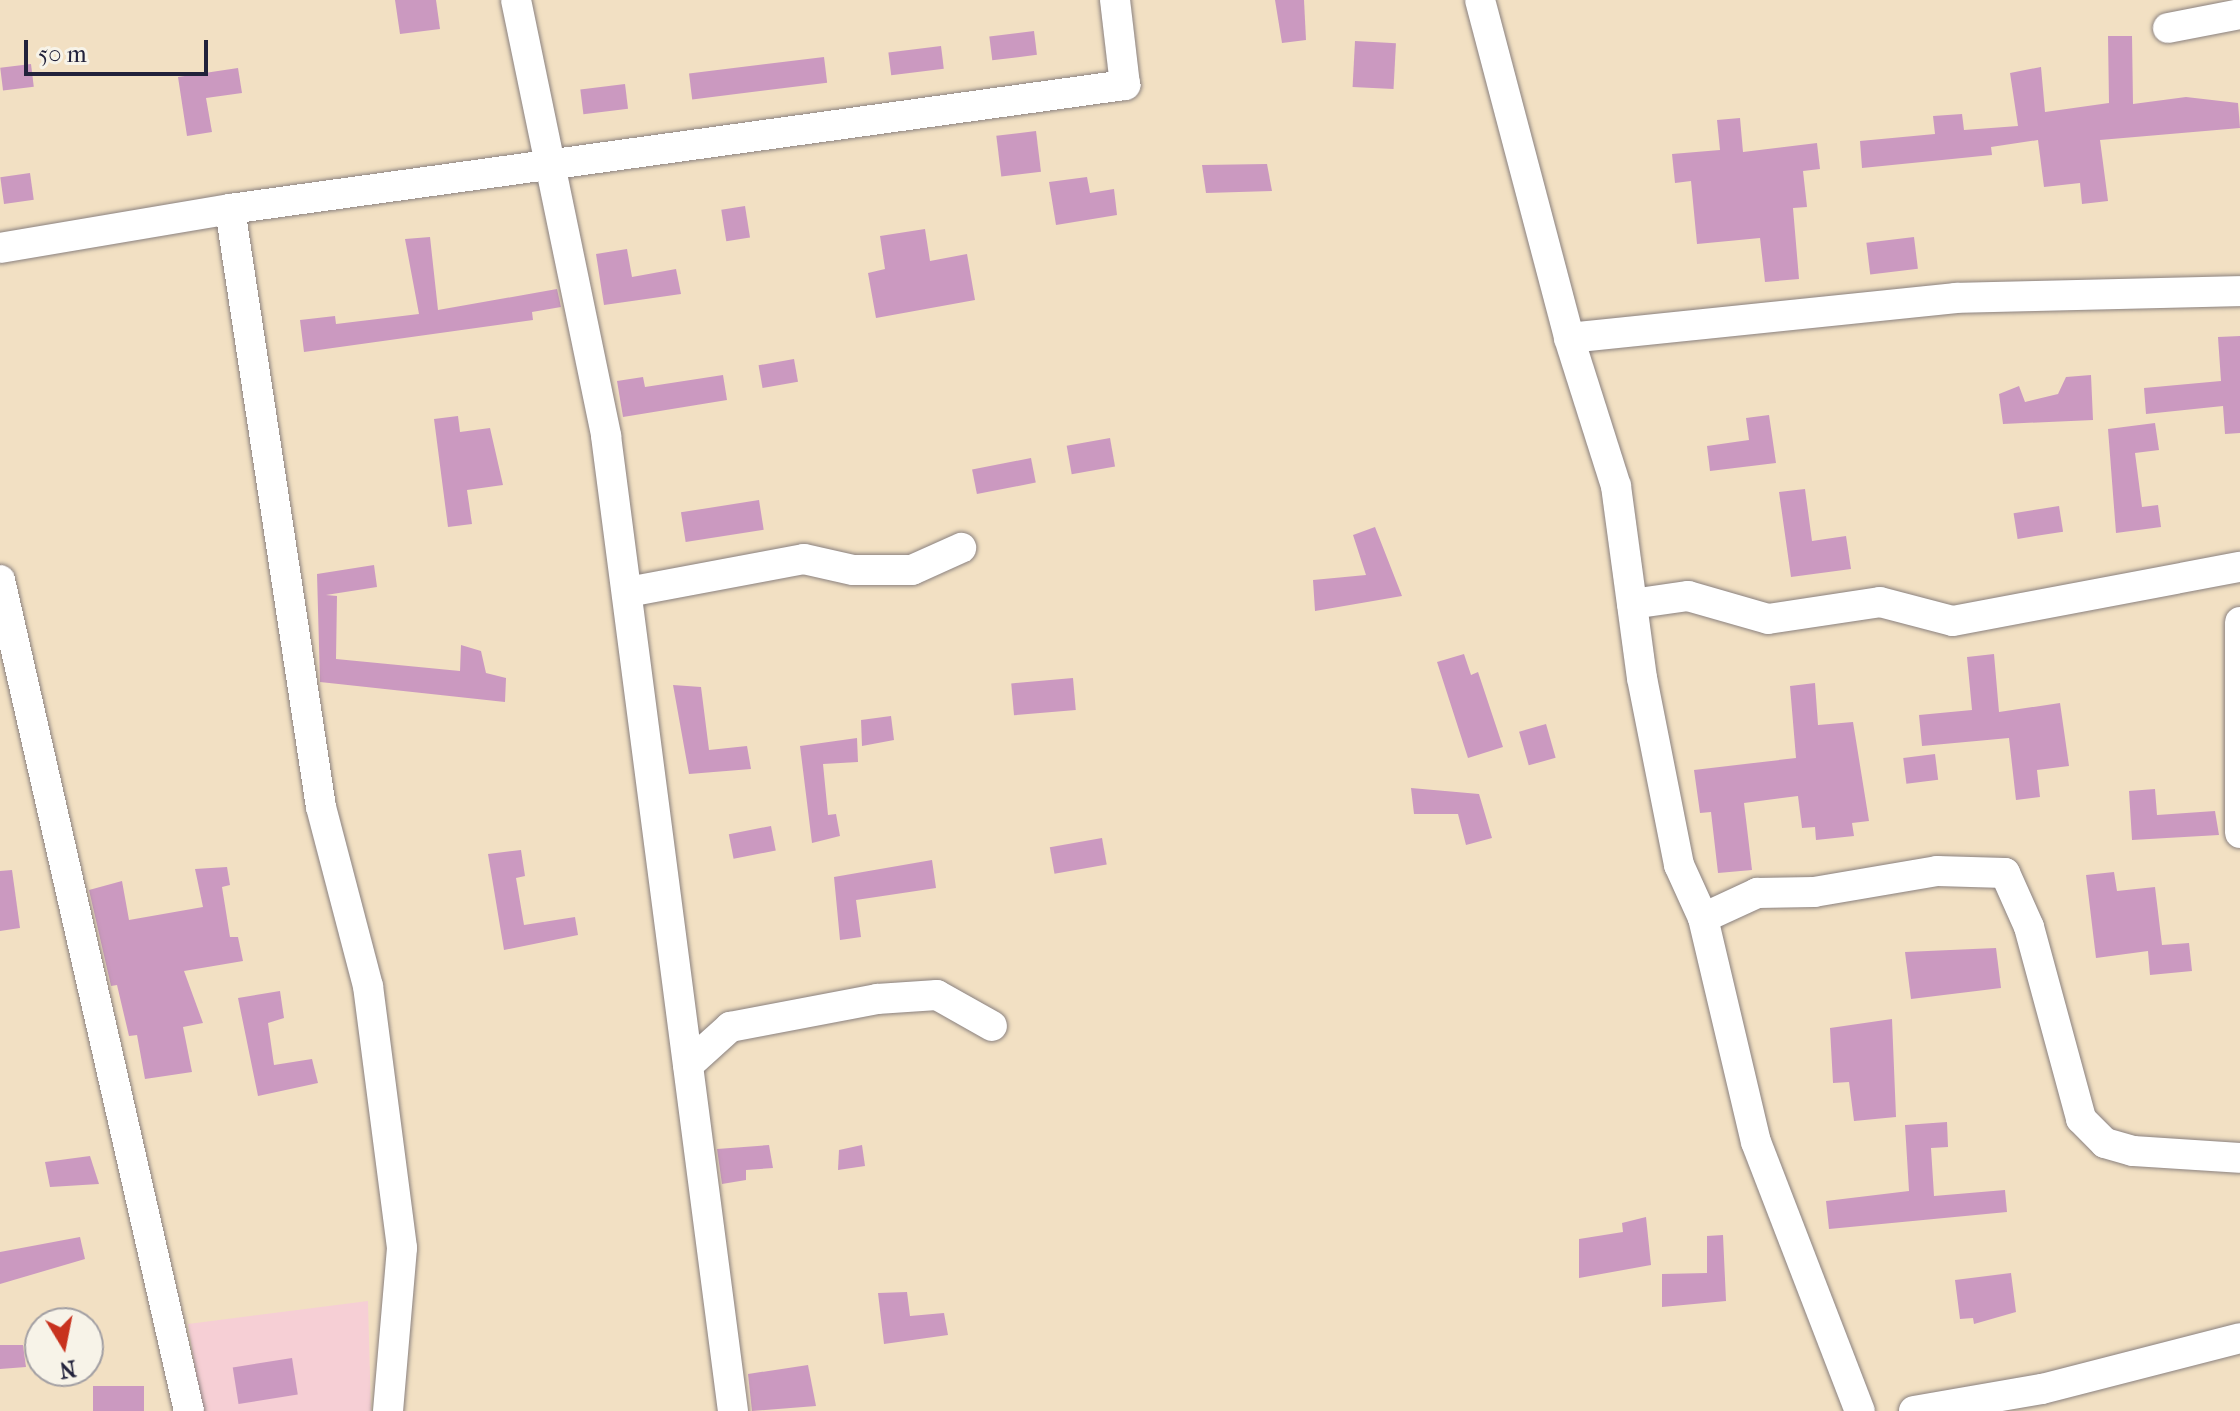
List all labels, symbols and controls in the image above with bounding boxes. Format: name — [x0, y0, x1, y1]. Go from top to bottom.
scale bar — [28, 24, 212, 74]
text: 50 m — [38, 40, 87, 68]
north arrow — [24, 1307, 104, 1387]
text: N — [57, 1354, 78, 1383]

